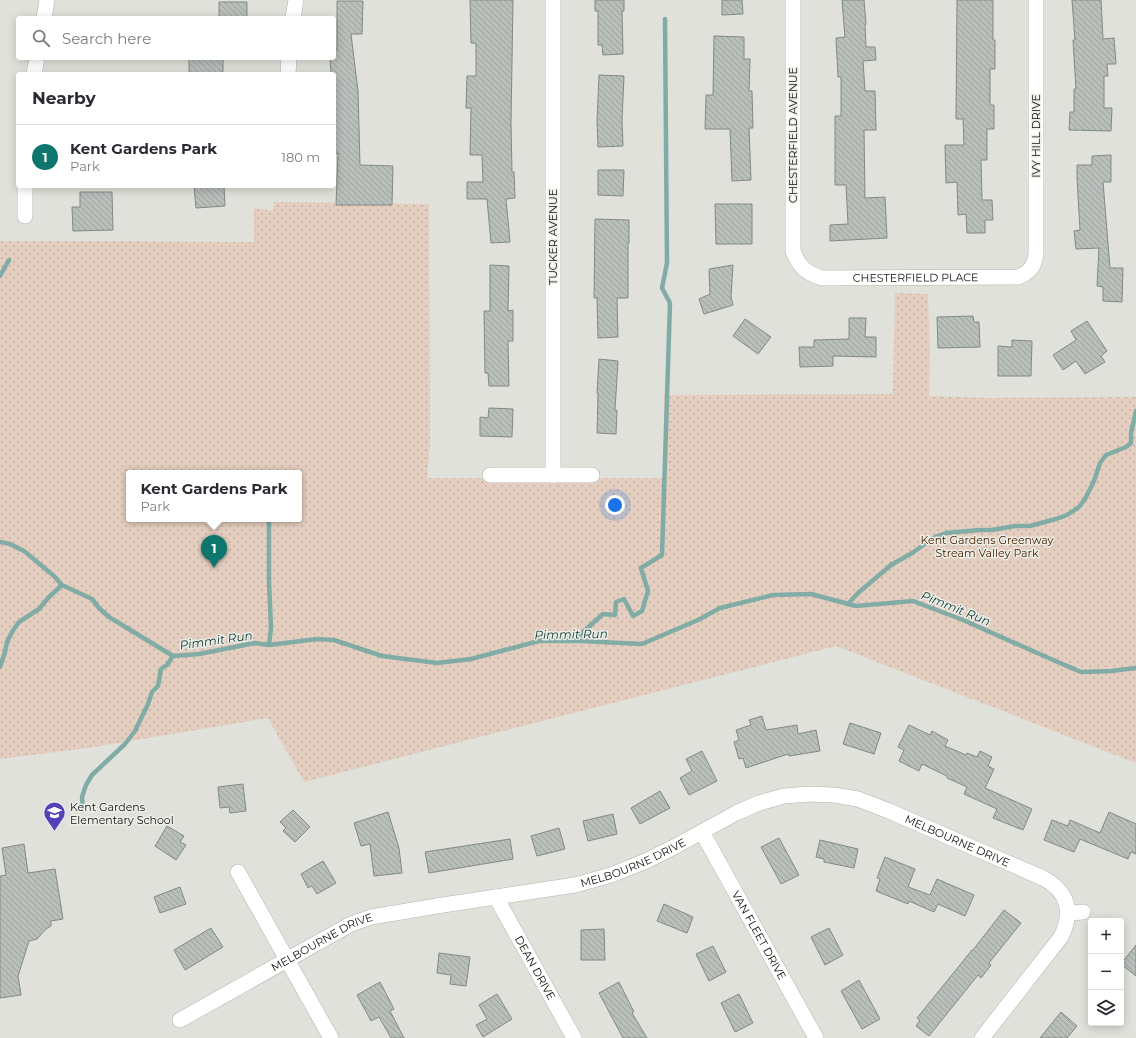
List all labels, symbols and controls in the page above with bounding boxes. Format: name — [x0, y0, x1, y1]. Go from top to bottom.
search box — [16, 16, 336, 60]
icon: search — [30, 27, 52, 49]
text: Search here — [62, 29, 151, 48]
street label: CHESTERFIELD AVENUE — [786, 67, 800, 203]
text: Nearby — [32, 88, 96, 108]
street label: IVY HILL DRIVE — [1029, 94, 1043, 178]
text: Kent Gardens Park — [70, 139, 217, 158]
text: 1 — [42, 149, 48, 165]
text: 180 m — [281, 149, 320, 165]
text: Park — [70, 158, 100, 174]
street label: TUCKER AVENUE — [546, 189, 560, 285]
street label: CHESTERFIELD PLACE — [853, 270, 978, 285]
popup — [126, 470, 302, 522]
text: Kent Gardens Park — [140, 479, 288, 498]
your location — [605, 495, 625, 515]
text: Park — [140, 498, 170, 514]
park label: Kent Gardens Greenway Stream Valley Park — [920, 533, 1054, 560]
pin: 1 — [201, 535, 227, 568]
water label: Pimmit Run — [919, 587, 993, 629]
water label: Pimmit Run — [534, 626, 608, 642]
water label: Pimmit Run — [179, 627, 253, 653]
school or university icon: Kent Gardens Elementary School — [41, 800, 67, 833]
place label: Kent Gardens Elementary School — [70, 800, 174, 827]
street label: MELBOURNE DRIVE — [903, 812, 1012, 870]
street label: MELBOURNE DRIVE — [579, 835, 688, 890]
street label: VAN FLEET DRIVE — [729, 888, 789, 982]
street label: MELBOURNE DRIVE — [269, 910, 374, 974]
map controls — [1088, 918, 1124, 1026]
button: + — [1088, 918, 1124, 954]
street label: DEAN DRIVE — [512, 933, 559, 1002]
button: − — [1088, 954, 1124, 990]
button: layers — [1088, 990, 1124, 1026]

